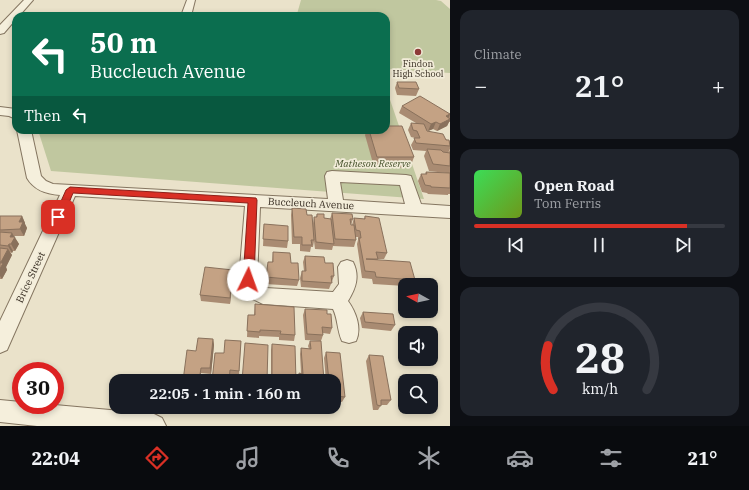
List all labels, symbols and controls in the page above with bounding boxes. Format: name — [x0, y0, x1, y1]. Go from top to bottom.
text: 50 m — [90, 24, 157, 61]
icon: left — [24, 28, 76, 80]
text: Climate — [474, 46, 521, 63]
marker: Findon High School — [413, 47, 423, 57]
place label: Findon High School — [392, 58, 444, 79]
text: Buccleuch Avenue — [90, 60, 246, 83]
text: 21° — [574, 66, 625, 105]
text: − — [474, 71, 487, 100]
text: + — [712, 71, 725, 100]
icon: left — [69, 104, 91, 126]
text: Then — [24, 106, 61, 125]
park label: Matheson Reserve — [334, 157, 411, 170]
text: Open Road — [534, 176, 614, 195]
street label: Buccleuch Avenue — [267, 195, 354, 212]
text: Tom Ferris — [534, 195, 601, 212]
pin — [41, 200, 75, 234]
icon: arrive — [47, 206, 69, 228]
icon: previous — [505, 234, 527, 256]
icon: pause — [588, 234, 610, 256]
icon: next — [672, 234, 694, 256]
street label: Brice Street — [13, 249, 48, 305]
position arrow — [227, 259, 269, 301]
north arrow — [398, 278, 438, 318]
map controls — [398, 278, 438, 414]
button: sound — [398, 326, 438, 366]
text: 28 — [575, 329, 624, 383]
speed limit sign: 30 — [12, 362, 64, 414]
button: search — [398, 374, 438, 414]
text: km/h — [581, 378, 618, 397]
text: 22:05 · 1 min · 160 m — [149, 384, 301, 403]
icon: directions — [143, 444, 171, 472]
icon: music — [234, 444, 262, 472]
icon: phone — [324, 444, 352, 472]
icon: climate — [415, 444, 443, 472]
icon: car — [506, 444, 534, 472]
icon: filters — [597, 444, 625, 472]
text: 22:04 — [31, 447, 80, 470]
text: 21° — [688, 447, 718, 470]

